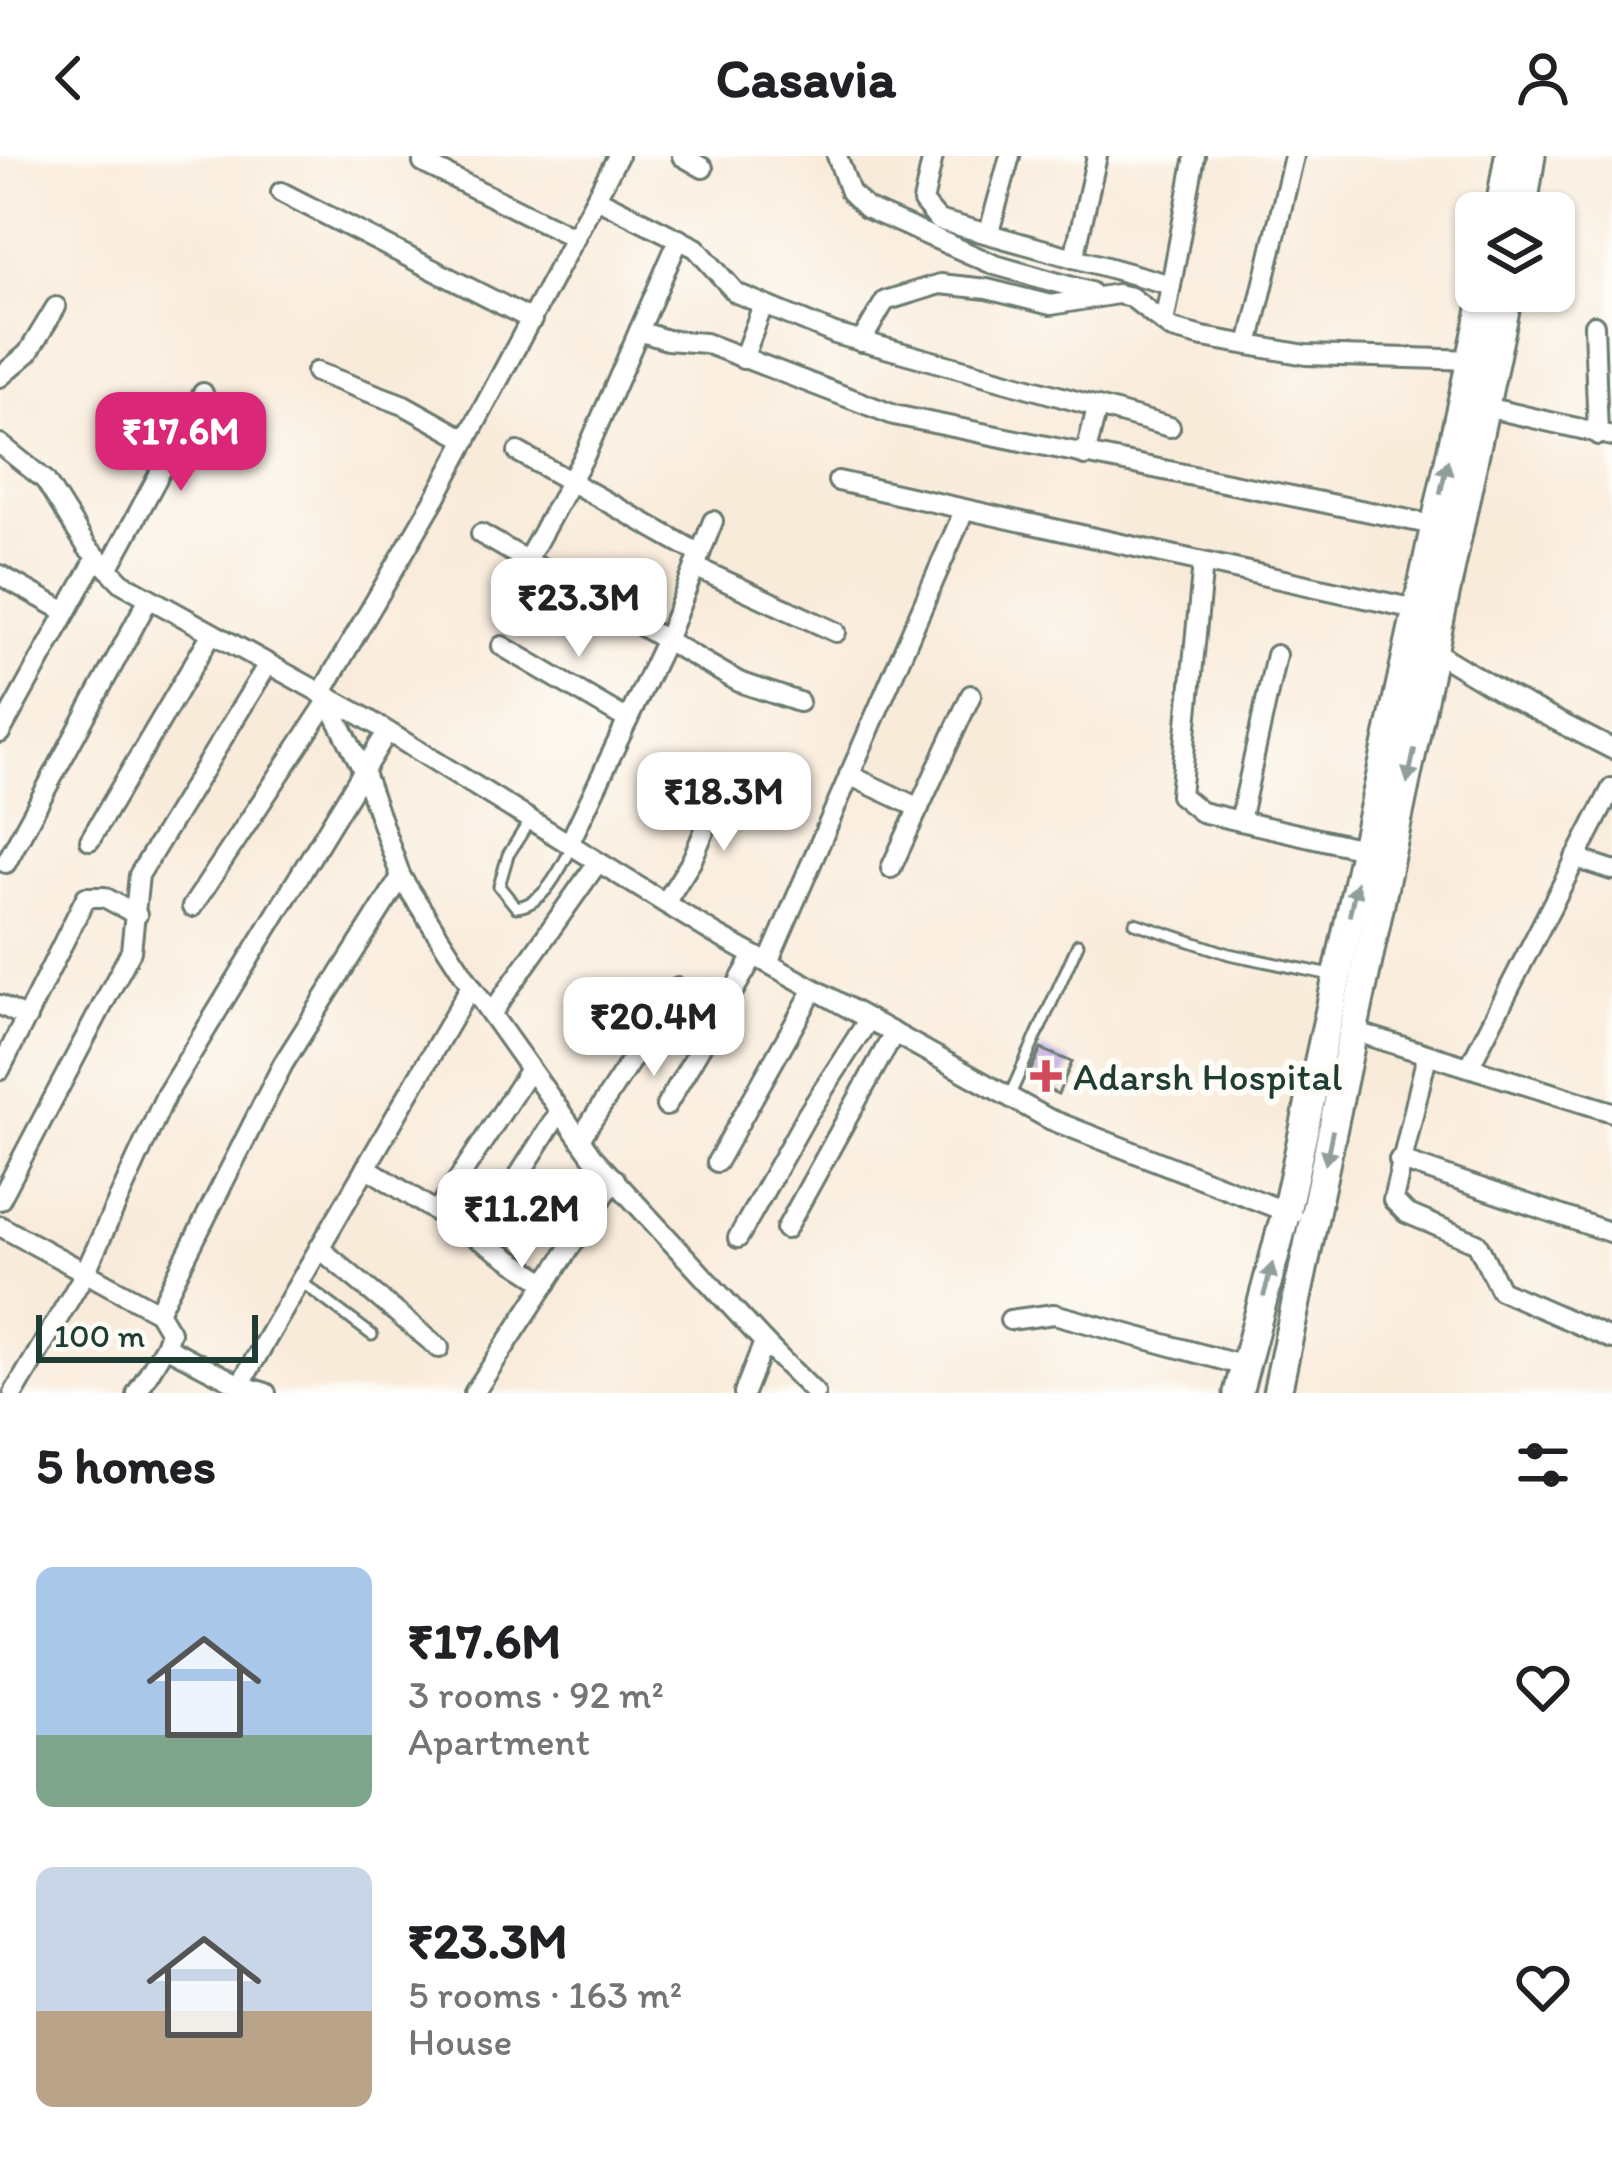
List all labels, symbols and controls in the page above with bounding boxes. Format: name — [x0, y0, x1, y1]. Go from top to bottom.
icon: back — [36, 45, 102, 111]
icon: person — [1510, 45, 1576, 111]
text: Casavia — [716, 46, 896, 111]
map controls — [1455, 192, 1575, 312]
button: layers — [1455, 192, 1575, 312]
pin: ₹17.6M — [83, 392, 279, 494]
text: ₹17.6M — [122, 407, 240, 454]
one-way arrow — [1436, 458, 1455, 496]
pin: ₹23.3M — [481, 558, 677, 660]
text: ₹23.3M — [518, 573, 640, 620]
one-way arrow — [1400, 747, 1419, 785]
pin: ₹18.3M — [626, 752, 822, 854]
text: ₹18.3M — [664, 767, 784, 814]
one-way arrow — [1344, 880, 1363, 918]
pin: ₹20.4M — [556, 977, 752, 1079]
text: ₹20.4M — [590, 992, 718, 1039]
place label: Adarsh Hospital — [1073, 1053, 1343, 1100]
marker: Adarsh Hospital — [1030, 1060, 1062, 1092]
one-way arrow — [1319, 1129, 1338, 1167]
pin: ₹11.2M — [424, 1169, 620, 1271]
text: ₹11.2M — [464, 1184, 580, 1231]
one-way arrow — [1259, 1261, 1278, 1298]
scale bar — [36, 1309, 258, 1362]
text: 100 m — [54, 1316, 145, 1355]
icon: filters — [1510, 1432, 1576, 1498]
text: 5 homes — [36, 1435, 216, 1496]
text: ₹17.6M — [408, 1610, 561, 1671]
icon: home — [132, 1615, 276, 1759]
icon: heart — [1510, 1654, 1576, 1720]
text: 3 rooms · 92 m² — [408, 1671, 664, 1718]
text: Apartment — [408, 1718, 590, 1765]
text: ₹23.3M — [408, 1910, 568, 1971]
icon: home — [132, 1915, 276, 2059]
icon: heart — [1510, 1954, 1576, 2020]
text: 5 rooms · 163 m² — [408, 1971, 682, 2018]
text: House — [408, 2018, 512, 2065]

